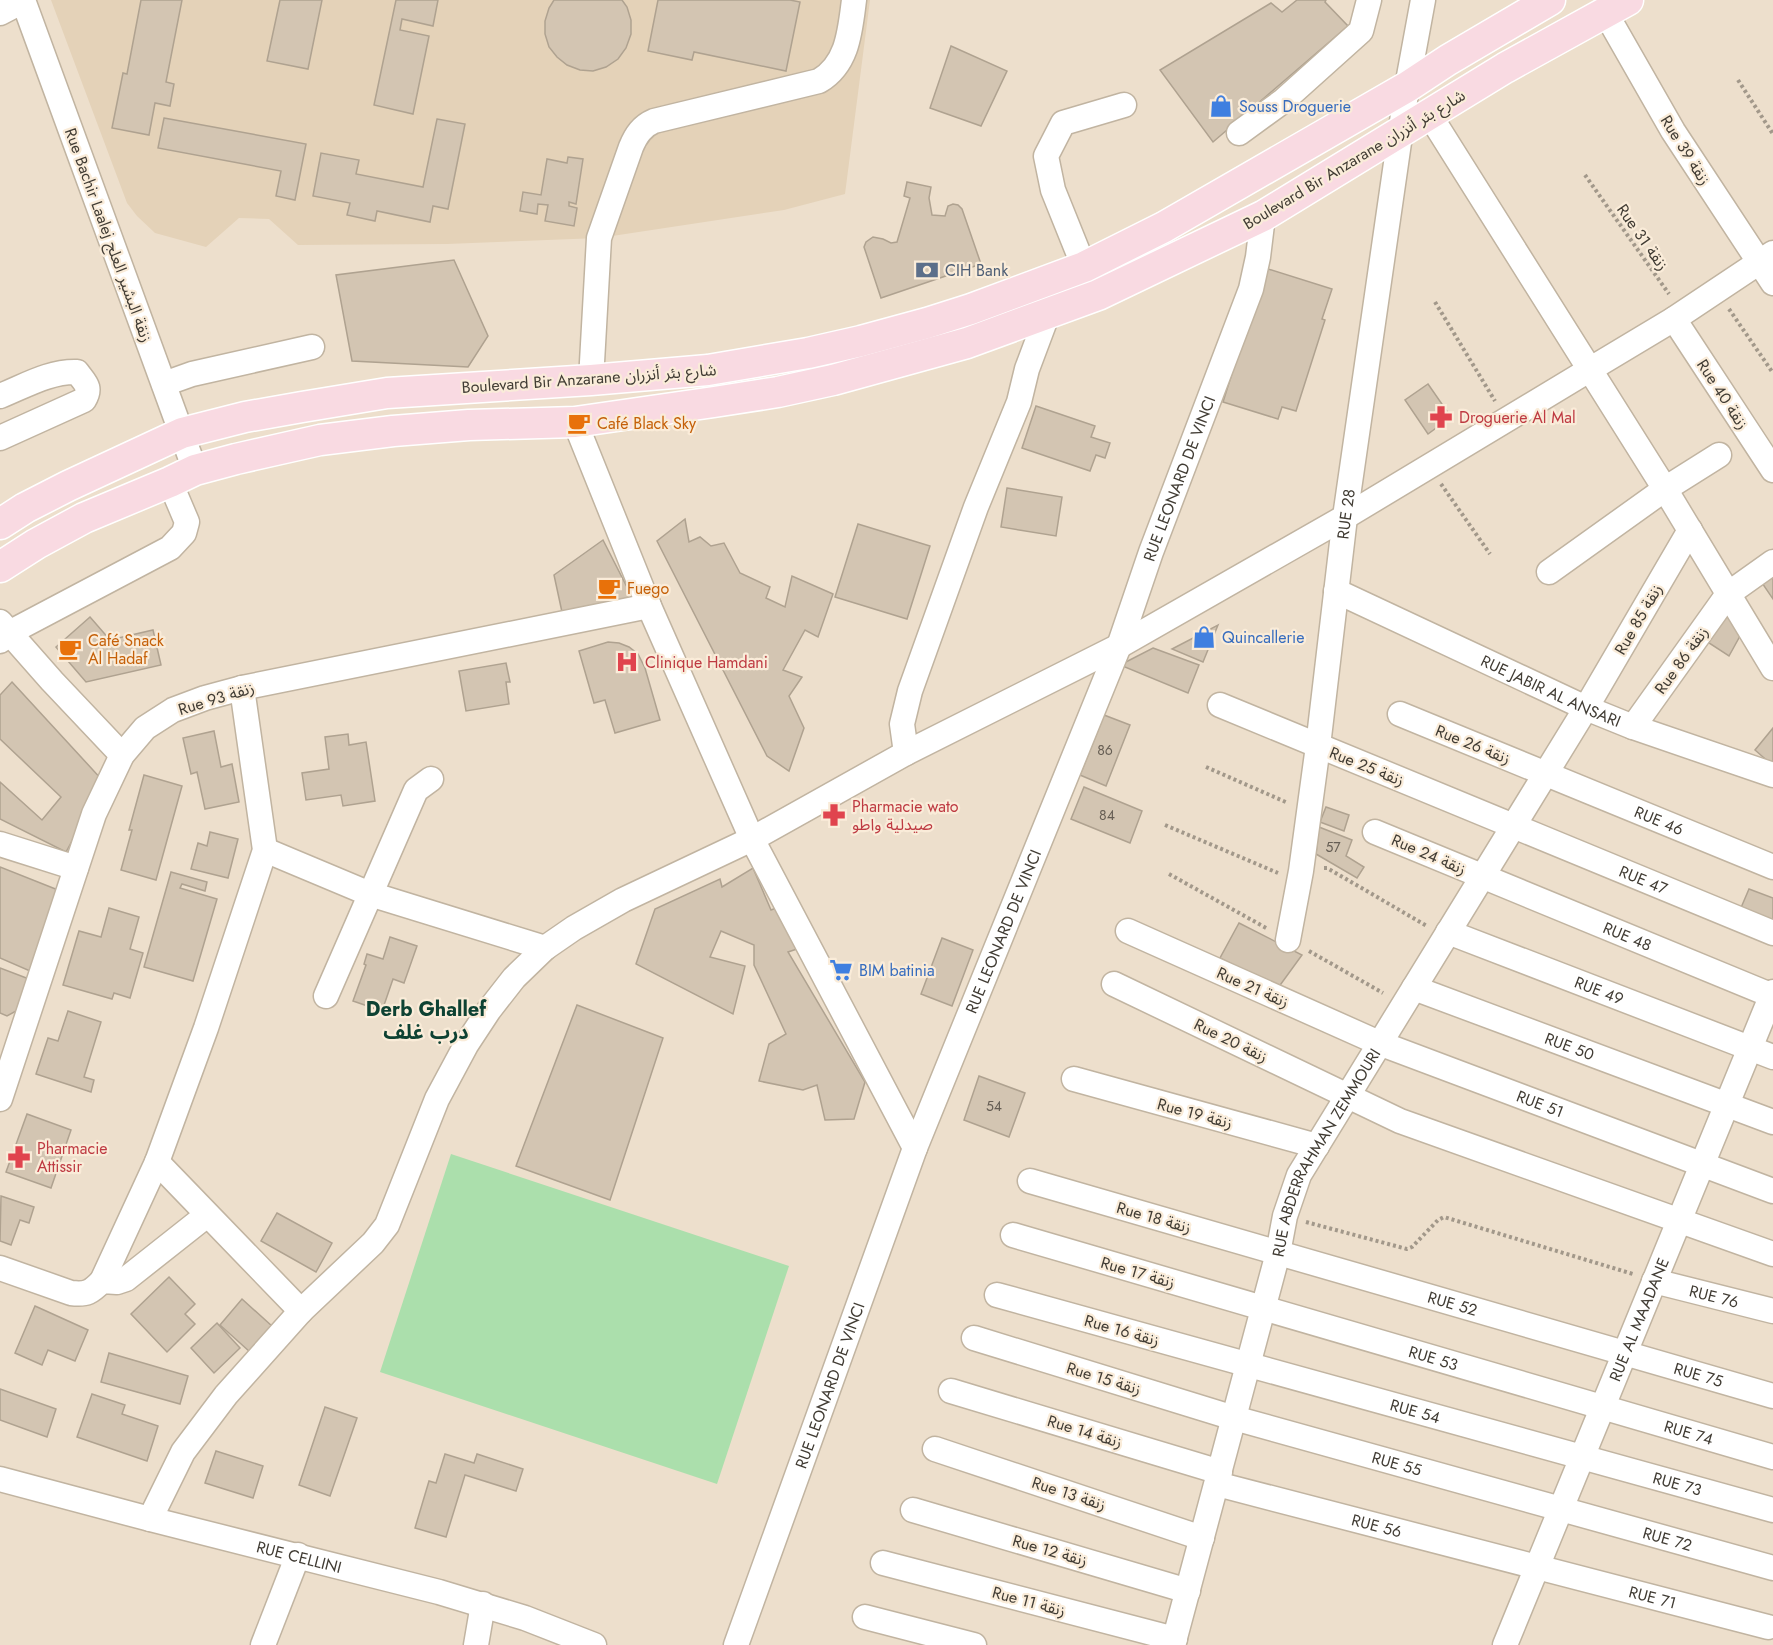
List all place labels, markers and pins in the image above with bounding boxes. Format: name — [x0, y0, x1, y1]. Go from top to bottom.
shop icon: Souss Droguerie — [1208, 93, 1234, 119]
place label: Souss Droguerie — [1239, 95, 1351, 118]
bank icon: CIH Bank — [914, 257, 940, 283]
place label: CIH Bank — [945, 259, 1009, 282]
pharmacy icon: Droguerie Al Mal — [1428, 404, 1454, 430]
place label: Droguerie Al Mal — [1459, 406, 1576, 429]
cafe icon: Café Black Sky — [566, 410, 592, 436]
place label: Café Black Sky — [597, 412, 697, 435]
cafe icon: Fuego — [596, 575, 622, 601]
place label: Fuego — [627, 577, 669, 600]
shop icon: Quincallerie — [1191, 624, 1217, 650]
place label: Quincallerie — [1222, 626, 1304, 649]
place label: Café Snack Al Hadaf — [88, 629, 165, 670]
cafe icon: Café Snack Al Hadaf — [57, 636, 83, 662]
hospital icon: Clinique Hamdani — [614, 649, 640, 675]
place label: Clinique Hamdani — [645, 651, 768, 674]
place label: Pharmacie wato صيدلية واطو — [852, 795, 959, 836]
pharmacy icon: Pharmacie wato صيدلية واطو — [821, 802, 847, 828]
supermarket icon: BIM batinia — [828, 957, 854, 983]
place label: BIM batinia — [859, 959, 935, 982]
place label: Pharmacie Attissir — [37, 1137, 108, 1178]
pharmacy icon: Pharmacie Attissir — [6, 1144, 32, 1170]

